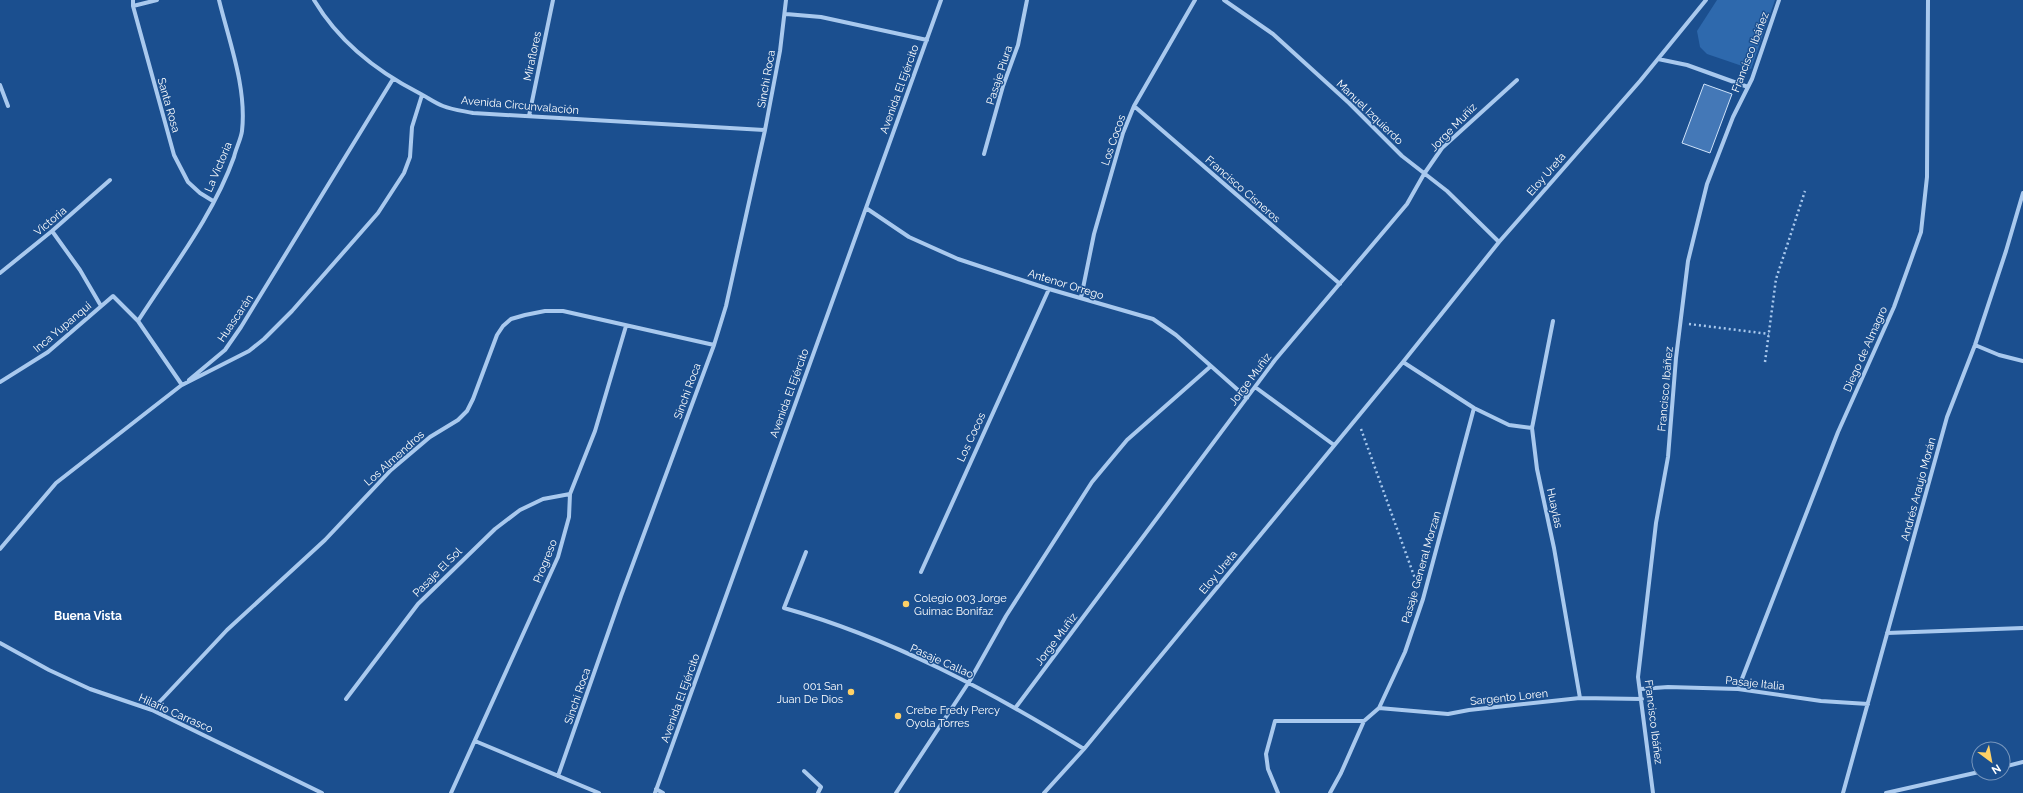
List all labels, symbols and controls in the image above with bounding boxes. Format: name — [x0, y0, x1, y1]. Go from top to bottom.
street label: Francisco Ibáñez — [1729, 10, 1772, 94]
street label: Miraflores — [521, 30, 544, 82]
street label: Avenida El Ejército — [877, 43, 922, 135]
street label: Pasaje Piura — [984, 44, 1015, 106]
street label: Sinchi Roca — [755, 49, 778, 109]
street label: Santa Rosa — [155, 76, 183, 134]
street label: Manuel Izquierdo — [1334, 77, 1406, 148]
street label: Avenida Circunvalación — [460, 94, 579, 117]
street label: Jorge Muñiz — [1427, 100, 1480, 154]
street label: Los Cocos — [1099, 113, 1128, 167]
street label: La Victoria — [202, 140, 235, 194]
street label: Eloy Ureta — [1524, 150, 1569, 198]
street label: Francisco Cisneros — [1203, 153, 1283, 225]
street label: Victoria — [31, 204, 69, 239]
street label: Antenor Orrego — [1026, 267, 1106, 302]
street label: Huascarán — [215, 292, 256, 344]
street label: Inca Yupanqui — [31, 299, 94, 355]
street label: Diego de Almagro — [1841, 304, 1890, 394]
street label: Francisco Ibáñez — [1655, 346, 1676, 432]
street label: Avenida El Ejército — [767, 347, 812, 439]
street label: Jorge Muñiz — [1227, 350, 1275, 408]
street label: Sinchi Roca — [671, 361, 704, 421]
street label: Los Cocos — [954, 410, 989, 464]
street label: Los Almendros — [362, 428, 427, 489]
street label: Andrés Araujo Morán — [1898, 436, 1939, 542]
street label: Huaylas — [1544, 487, 1565, 529]
street label: Pasaje General Morzan — [1399, 510, 1444, 625]
street label: Progreso — [531, 537, 560, 585]
street label: Pasaje El Sol — [410, 545, 465, 600]
street label: Eloy Ureta — [1197, 548, 1240, 597]
place label: Colegio 003 Jorge Guimac Bonifaz — [914, 592, 1007, 618]
marker: Colegio 003 Jorge Guimac Bonifaz — [901, 599, 911, 609]
district label: Buena Vista — [54, 609, 122, 623]
street label: Jorge Muñiz — [1033, 610, 1081, 668]
street label: Pasaje Callao — [908, 642, 976, 681]
street label: Avenida El Ejército — [658, 652, 703, 744]
street label: Sinchi Roca — [562, 666, 593, 726]
street label: Pasaje Italia — [1725, 674, 1785, 693]
street label: Francisco Ibáñez — [1642, 679, 1665, 766]
place label: 001 San Juan De Dios — [777, 680, 843, 706]
marker: 001 San Juan De Dios — [846, 687, 856, 697]
street label: Sargento Loren — [1469, 687, 1549, 708]
street label: Hilario Carrasco — [137, 691, 215, 736]
place label: Crebe Fredy Percy Oyola Torres — [906, 704, 1000, 730]
marker: Crebe Fredy Percy Oyola Torres — [893, 711, 903, 721]
north arrow — [1971, 741, 2011, 781]
text: N — [1989, 761, 2003, 777]

